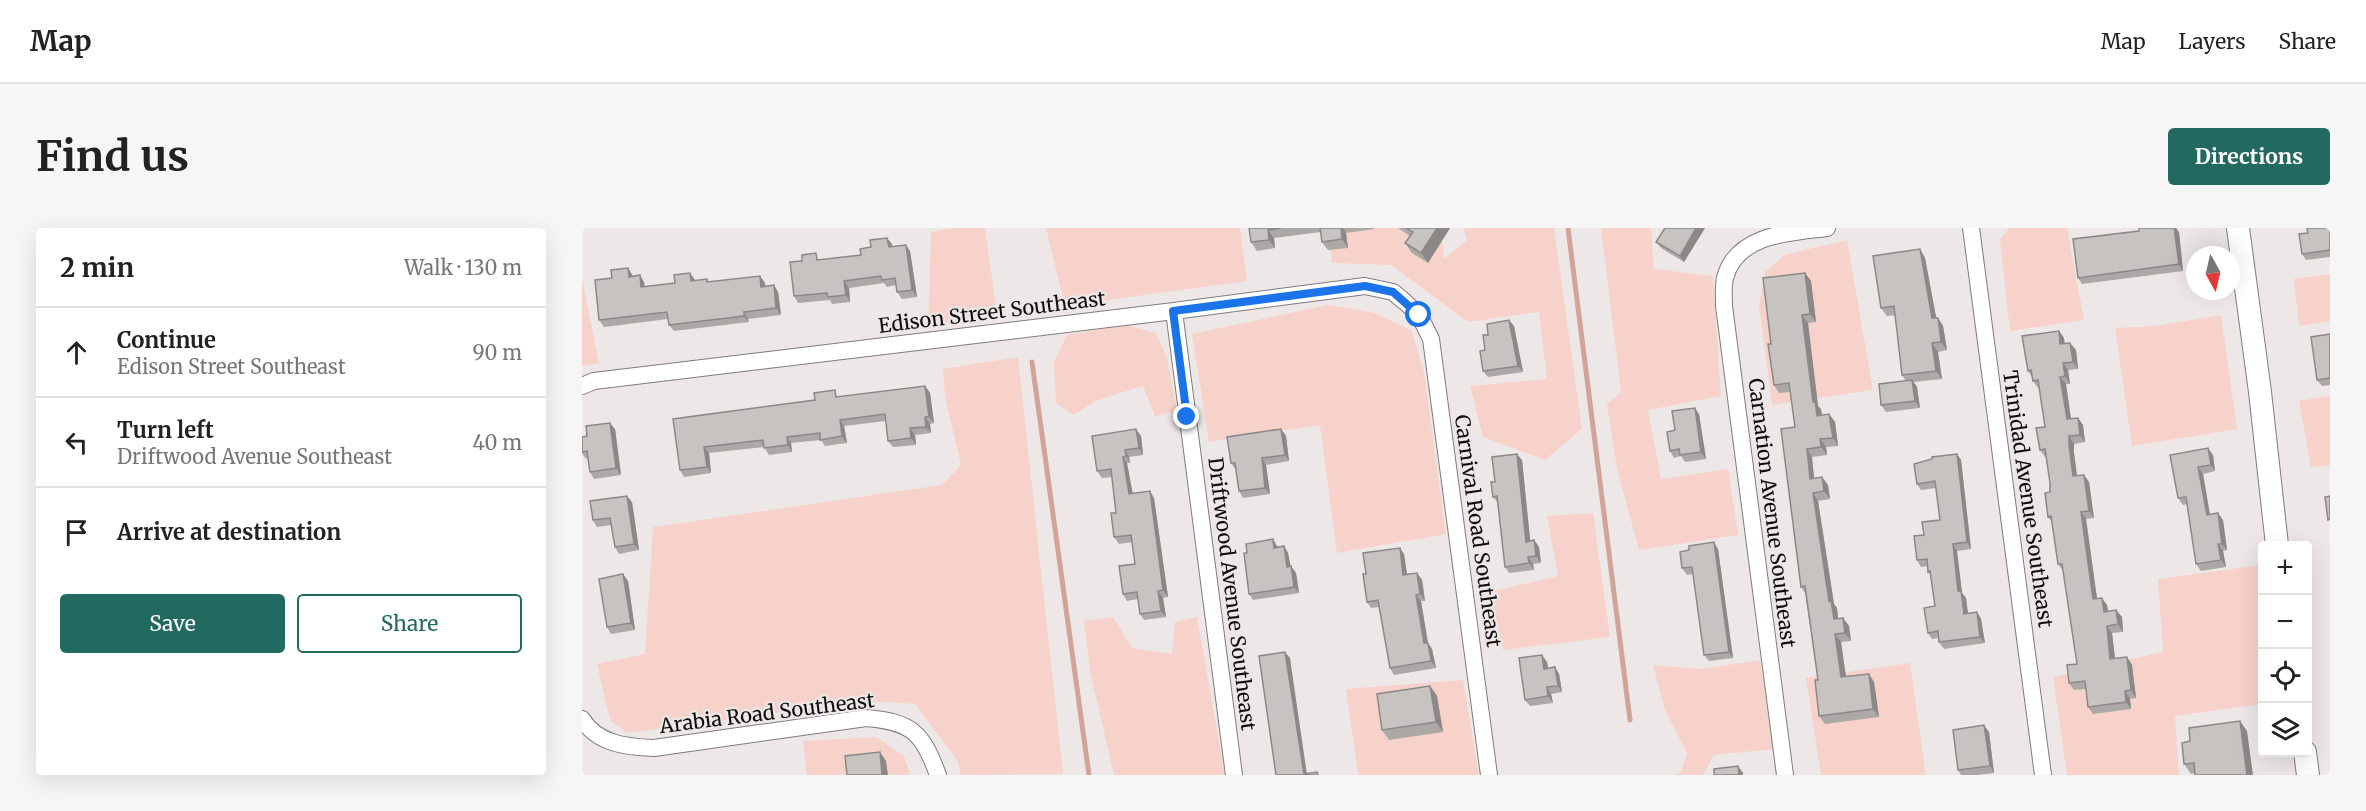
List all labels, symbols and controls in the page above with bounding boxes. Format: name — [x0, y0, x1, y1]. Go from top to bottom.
text: Map — [30, 23, 92, 59]
text: Map — [2101, 28, 2146, 55]
text: Layers — [2179, 28, 2246, 55]
text: Share — [2279, 28, 2336, 55]
button: Directions — [2168, 128, 2330, 185]
text: Find us — [36, 130, 189, 182]
north arrow — [2186, 246, 2240, 300]
text: 2 min — [60, 251, 134, 284]
text: Walk · 130 m — [404, 255, 522, 280]
street label: Edison Street Southeast — [877, 285, 1107, 338]
route start — [1405, 301, 1431, 327]
text: Continue — [117, 326, 216, 354]
icon: ahead — [60, 336, 93, 369]
text: 90 m — [472, 340, 522, 365]
text: Edison Street Southeast — [117, 354, 346, 379]
street label: Trinidad Avenue Southeast — [1998, 369, 2059, 629]
street label: Carnation Avenue Southeast — [1744, 377, 1801, 649]
route end — [1173, 403, 1199, 429]
street label: Carnival Road Southeast — [1450, 413, 1507, 649]
text: Turn left — [117, 416, 214, 444]
icon: left — [60, 426, 93, 459]
text: 40 m — [472, 430, 522, 455]
text: Driftwood Avenue Southeast — [117, 444, 392, 469]
street label: Driftwood Avenue Southeast — [1203, 456, 1262, 732]
icon: arrive — [60, 516, 93, 549]
text: Arrive at destination — [117, 518, 341, 546]
map controls — [2258, 541, 2312, 757]
button: + — [2258, 541, 2312, 595]
button: Save — [60, 594, 285, 653]
button: Share — [297, 594, 522, 653]
button: − — [2258, 595, 2312, 649]
button: locate — [2258, 649, 2312, 703]
street label: Arabia Road Southeast — [657, 687, 876, 738]
button: layers — [2258, 703, 2312, 757]

